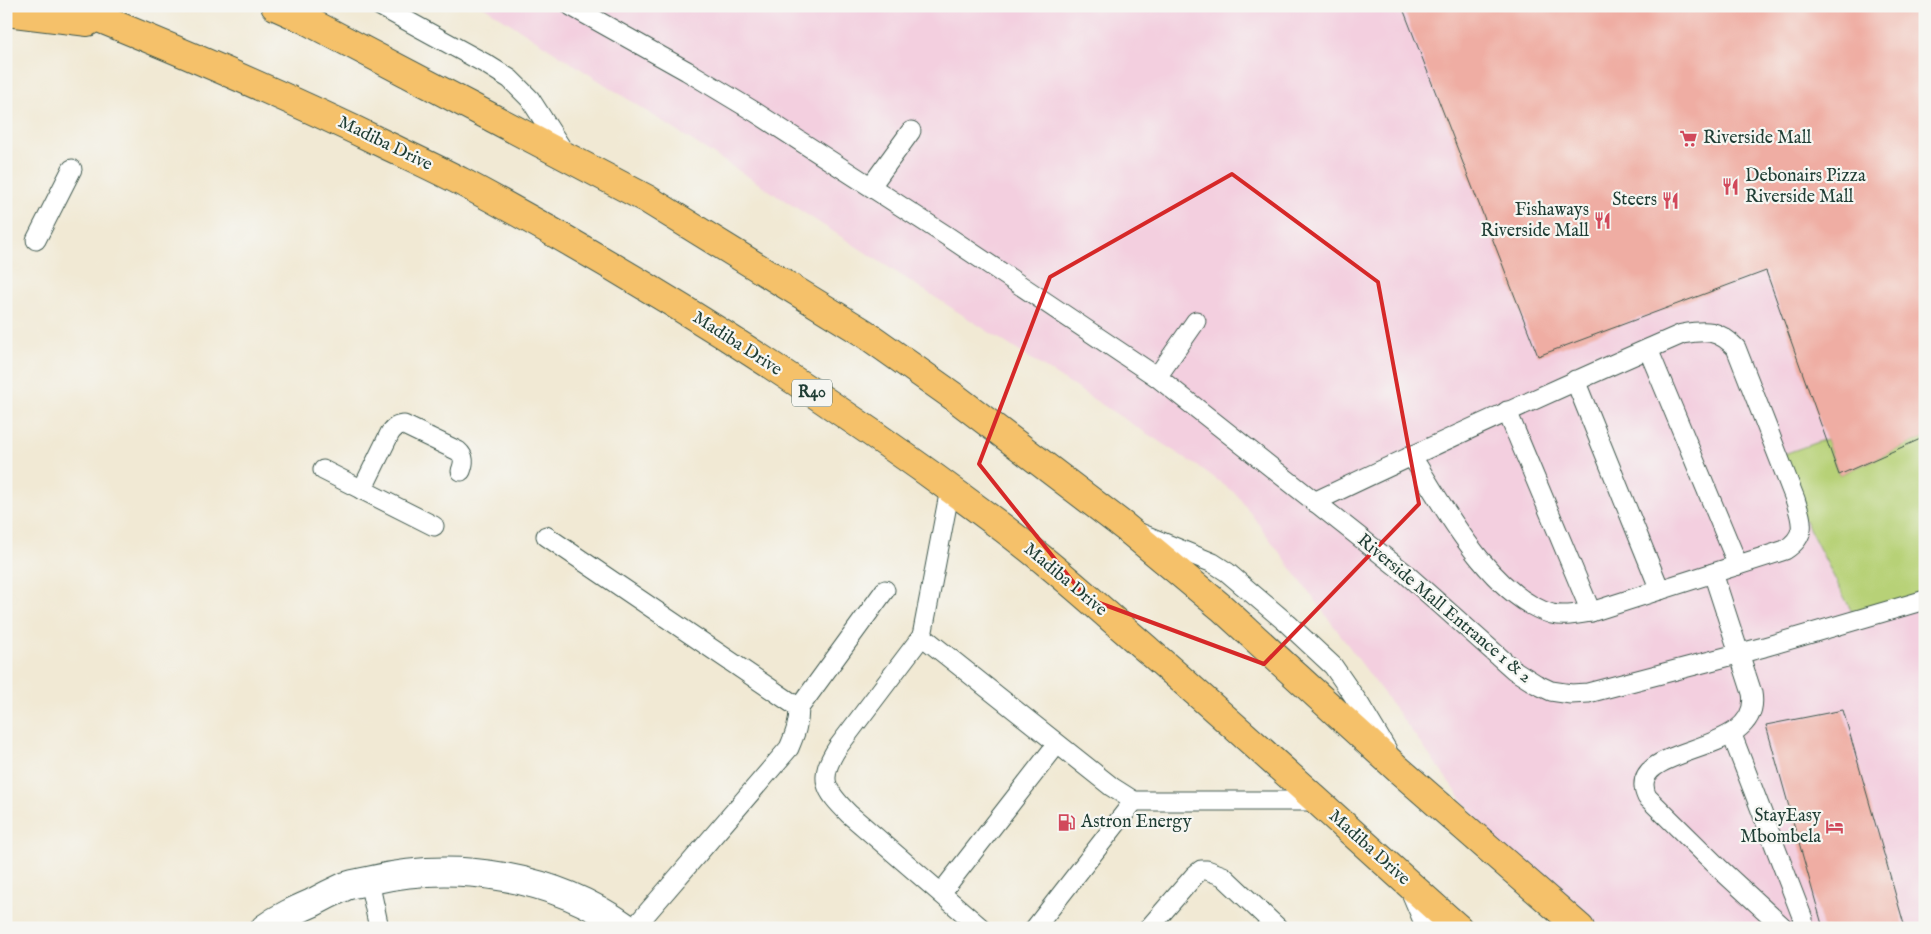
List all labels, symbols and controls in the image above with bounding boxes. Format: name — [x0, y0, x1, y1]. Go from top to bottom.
street label: Madiba Drive — [334, 111, 436, 177]
place label: Riverside Mall — [1703, 127, 1812, 150]
supermarket icon: Riverside Mall — [1679, 128, 1699, 148]
place label: Debonairs Pizza Riverside Mall — [1745, 165, 1866, 209]
restaurant icon: Debonairs Pizza Riverside Mall — [1721, 176, 1741, 196]
place label: Steers — [1612, 189, 1657, 212]
restaurant icon: Steers — [1661, 190, 1681, 210]
place label: Fishaways Riverside Mall — [1480, 199, 1589, 243]
restaurant icon: Fishaways Riverside Mall — [1593, 210, 1613, 230]
street label: Madiba Drive — [688, 306, 786, 382]
road number: R40 — [792, 379, 832, 406]
street label: Riverside Mall Entrance 1 & 2 — [1352, 529, 1536, 689]
street label: Madiba Drive — [1018, 538, 1112, 622]
street label: Madiba Drive — [1323, 805, 1415, 891]
place label: StayEasy Mbombela — [1740, 805, 1821, 849]
place label: Astron Energy — [1080, 811, 1192, 834]
fuel station icon: Astron Energy — [1057, 812, 1077, 832]
hotel icon: StayEasy Mbombela — [1825, 816, 1845, 836]

